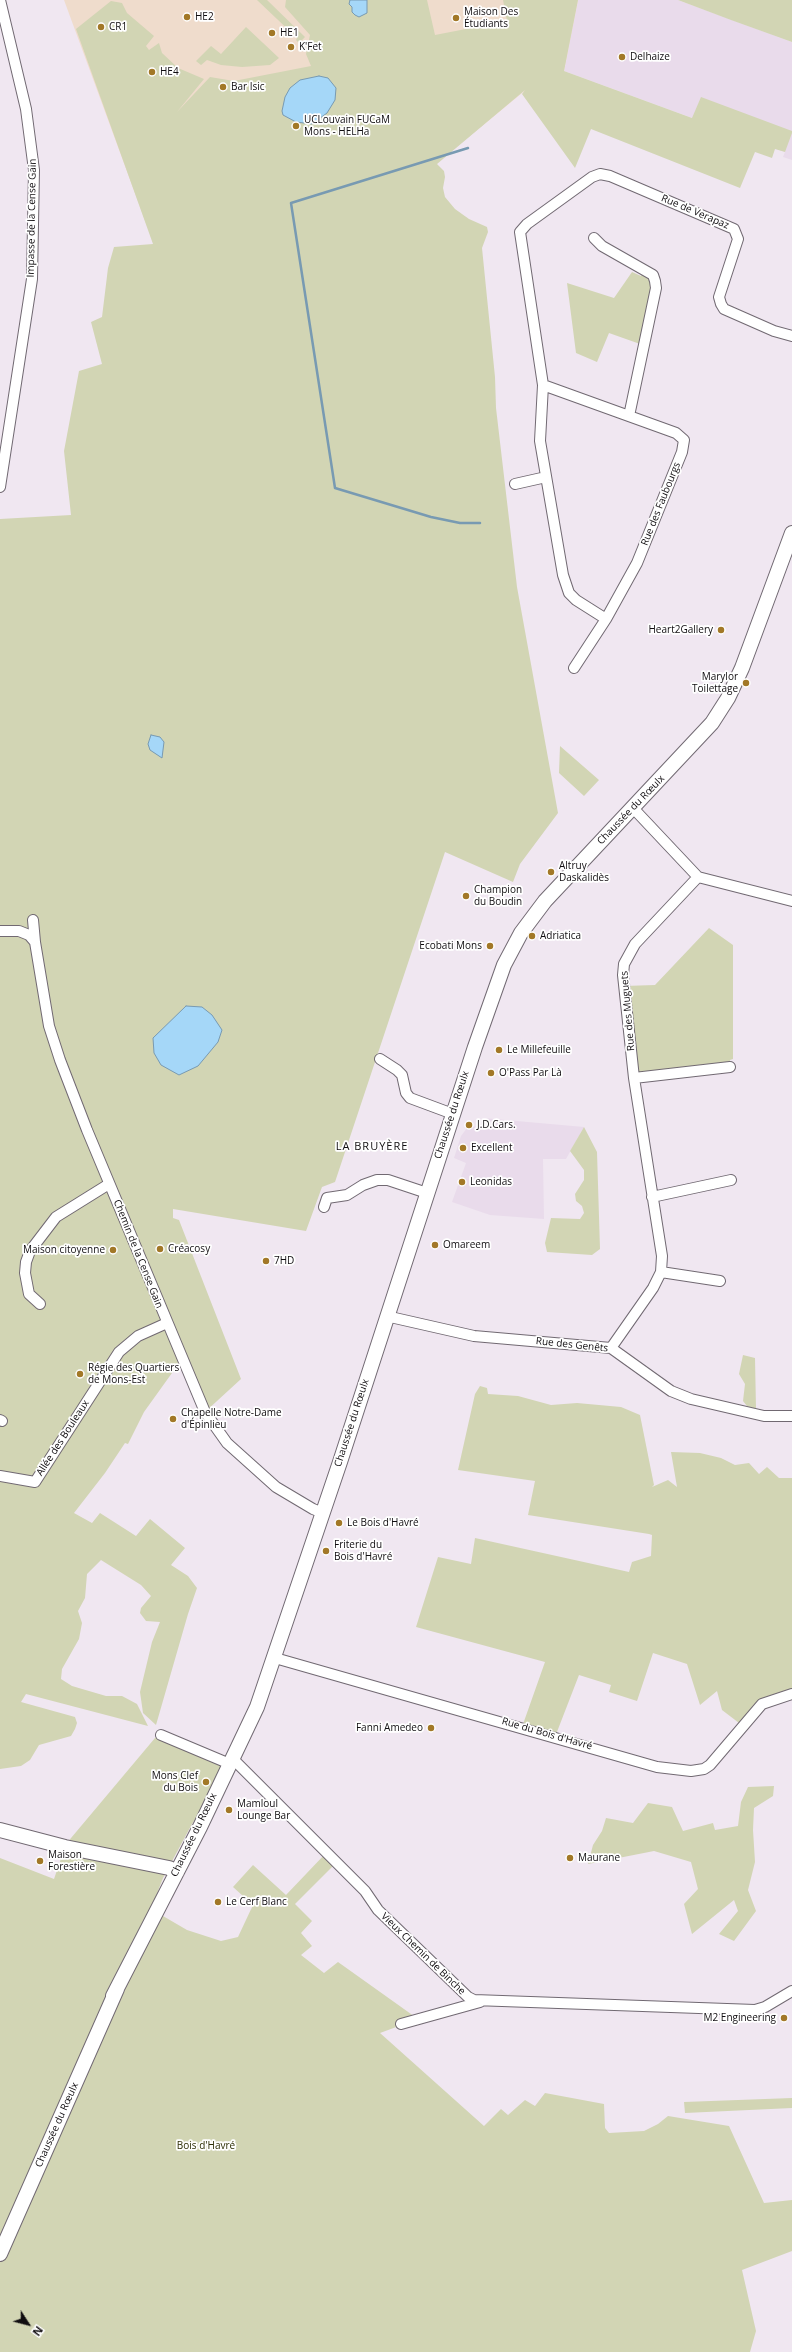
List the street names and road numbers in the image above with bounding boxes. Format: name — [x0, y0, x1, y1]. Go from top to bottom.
street label: Impasse de la Cense Gain — [25, 158, 39, 278]
street label: Rue de Verapaz — [659, 192, 731, 232]
street label: Rue des Faubourgs — [639, 460, 683, 548]
street label: Chaussée du Rœulx — [595, 773, 667, 847]
street label: Rue des Muguets — [619, 971, 637, 1051]
street label: Chaussée du Rœulx — [432, 1069, 472, 1161]
street label: Chemin de la Cense Gain — [111, 1198, 165, 1310]
street label: Rue des Genêts — [535, 1335, 609, 1355]
street label: Chaussée du Rœulx — [332, 1377, 372, 1469]
street label: Allée des Bouleaux — [34, 1398, 92, 1478]
street label: Rue du Bois d'Havré — [500, 1715, 594, 1753]
street label: Chaussée du Rœulx — [168, 1791, 220, 1879]
street label: Vieux Chemin de Binche — [378, 1911, 468, 1997]
street label: Chaussée du Rœulx — [33, 2081, 81, 2169]

